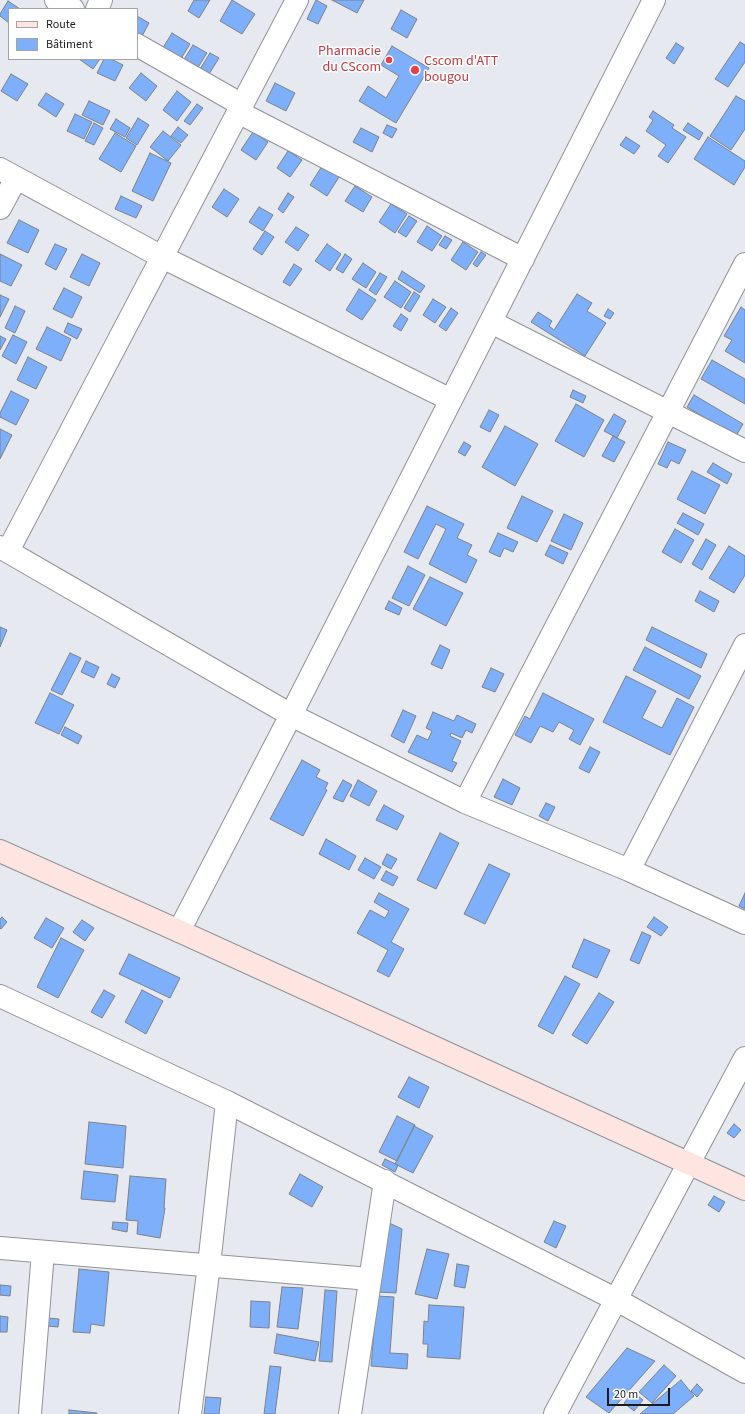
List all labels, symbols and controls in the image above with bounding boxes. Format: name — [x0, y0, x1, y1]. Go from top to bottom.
legend — [8, 8, 138, 60]
text: Route — [46, 16, 76, 33]
text: Bâtiment — [46, 36, 92, 53]
place label: Pharmacie du CScom — [318, 44, 381, 76]
place label: Cscom d'ATT bougou — [424, 54, 498, 86]
marker: Pharmacie du CScom — [384, 55, 394, 65]
marker: Cscom d'ATT bougou — [409, 64, 421, 76]
scale bar — [609, 1380, 672, 1406]
text: 20 m — [614, 1386, 638, 1403]

